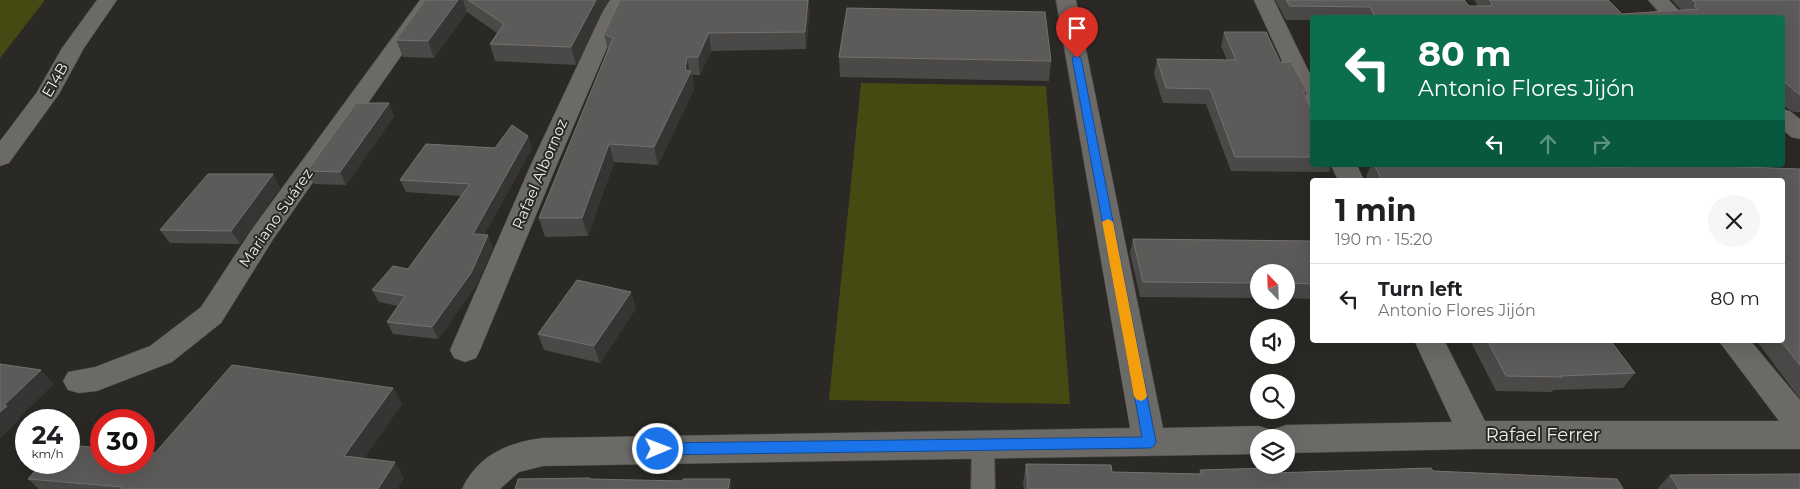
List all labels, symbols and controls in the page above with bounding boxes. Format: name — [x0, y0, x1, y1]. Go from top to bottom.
pin — [1056, 7, 1098, 58]
icon: arrive — [1063, 14, 1091, 42]
text: 80 m — [1418, 32, 1512, 75]
icon: left — [1335, 35, 1400, 100]
street label: E14B — [37, 59, 72, 100]
text: Antonio Flores Jijón — [1418, 75, 1635, 102]
street label: Rafael Albornoz — [508, 116, 571, 232]
icon: left — [1481, 130, 1509, 158]
icon: ahead — [1534, 130, 1562, 158]
icon: right — [1587, 130, 1615, 158]
street label: Mariano Suárez — [235, 164, 317, 271]
text: 1 min — [1335, 192, 1416, 229]
button: close — [1708, 195, 1760, 247]
text: 190 m · 15:20 — [1335, 230, 1433, 249]
north arrow — [1250, 264, 1295, 309]
map controls — [1250, 264, 1295, 474]
text: Turn left — [1378, 278, 1463, 301]
icon: left — [1335, 285, 1363, 313]
text: 80 m — [1710, 287, 1760, 310]
text: Antonio Flores Jijón — [1378, 301, 1536, 320]
button: sound — [1250, 319, 1295, 364]
button: search — [1250, 374, 1295, 419]
speed limit sign: 30 — [90, 409, 155, 474]
text: 24 — [32, 420, 63, 450]
position arrow — [631, 422, 683, 474]
street label: Rafael Ferrer — [1486, 424, 1600, 446]
button: layers — [1250, 429, 1295, 474]
text: km/h — [31, 446, 64, 461]

